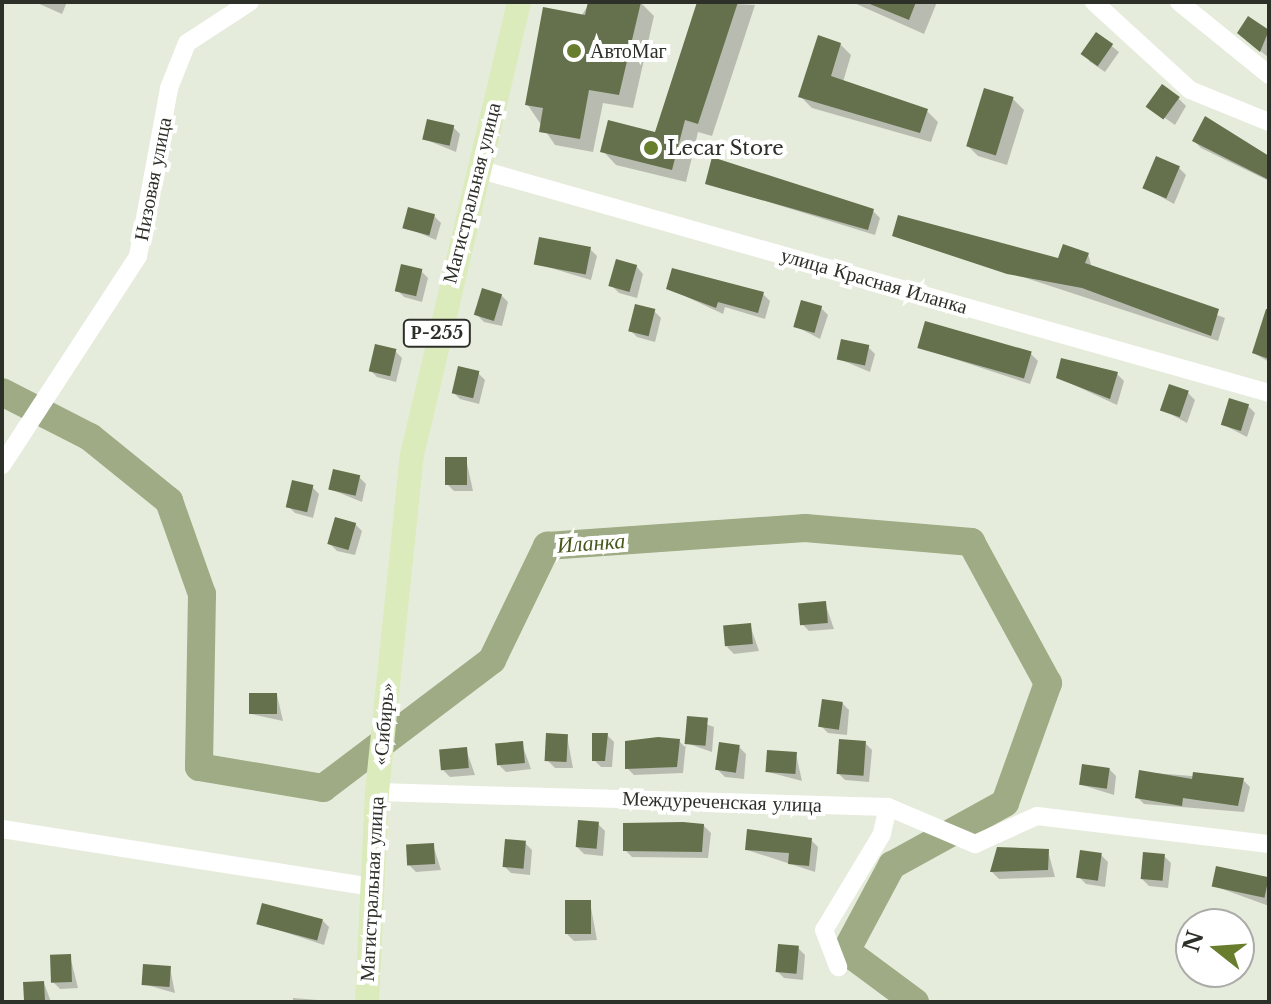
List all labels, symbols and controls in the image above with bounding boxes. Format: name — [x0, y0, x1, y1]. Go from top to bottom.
place label: АвтоМаг — [590, 39, 667, 63]
marker: АвтоМаг — [565, 42, 583, 60]
street label: Магистральная улица — [438, 100, 506, 286]
street label: Низовая улица — [129, 115, 177, 243]
place label: Lecar Store — [667, 136, 784, 160]
marker: Lecar Store — [642, 139, 660, 157]
street label: улица Красная Иланка — [778, 243, 970, 319]
road number: Р-255 — [401, 319, 473, 347]
water label: Иланка — [556, 527, 626, 559]
street label: «Сибирь» — [368, 681, 400, 767]
street label: Междуреченская улица — [622, 787, 822, 817]
street label: Магистральная улица — [355, 796, 389, 982]
north arrow — [1175, 908, 1255, 988]
text: N — [1178, 928, 1209, 955]

